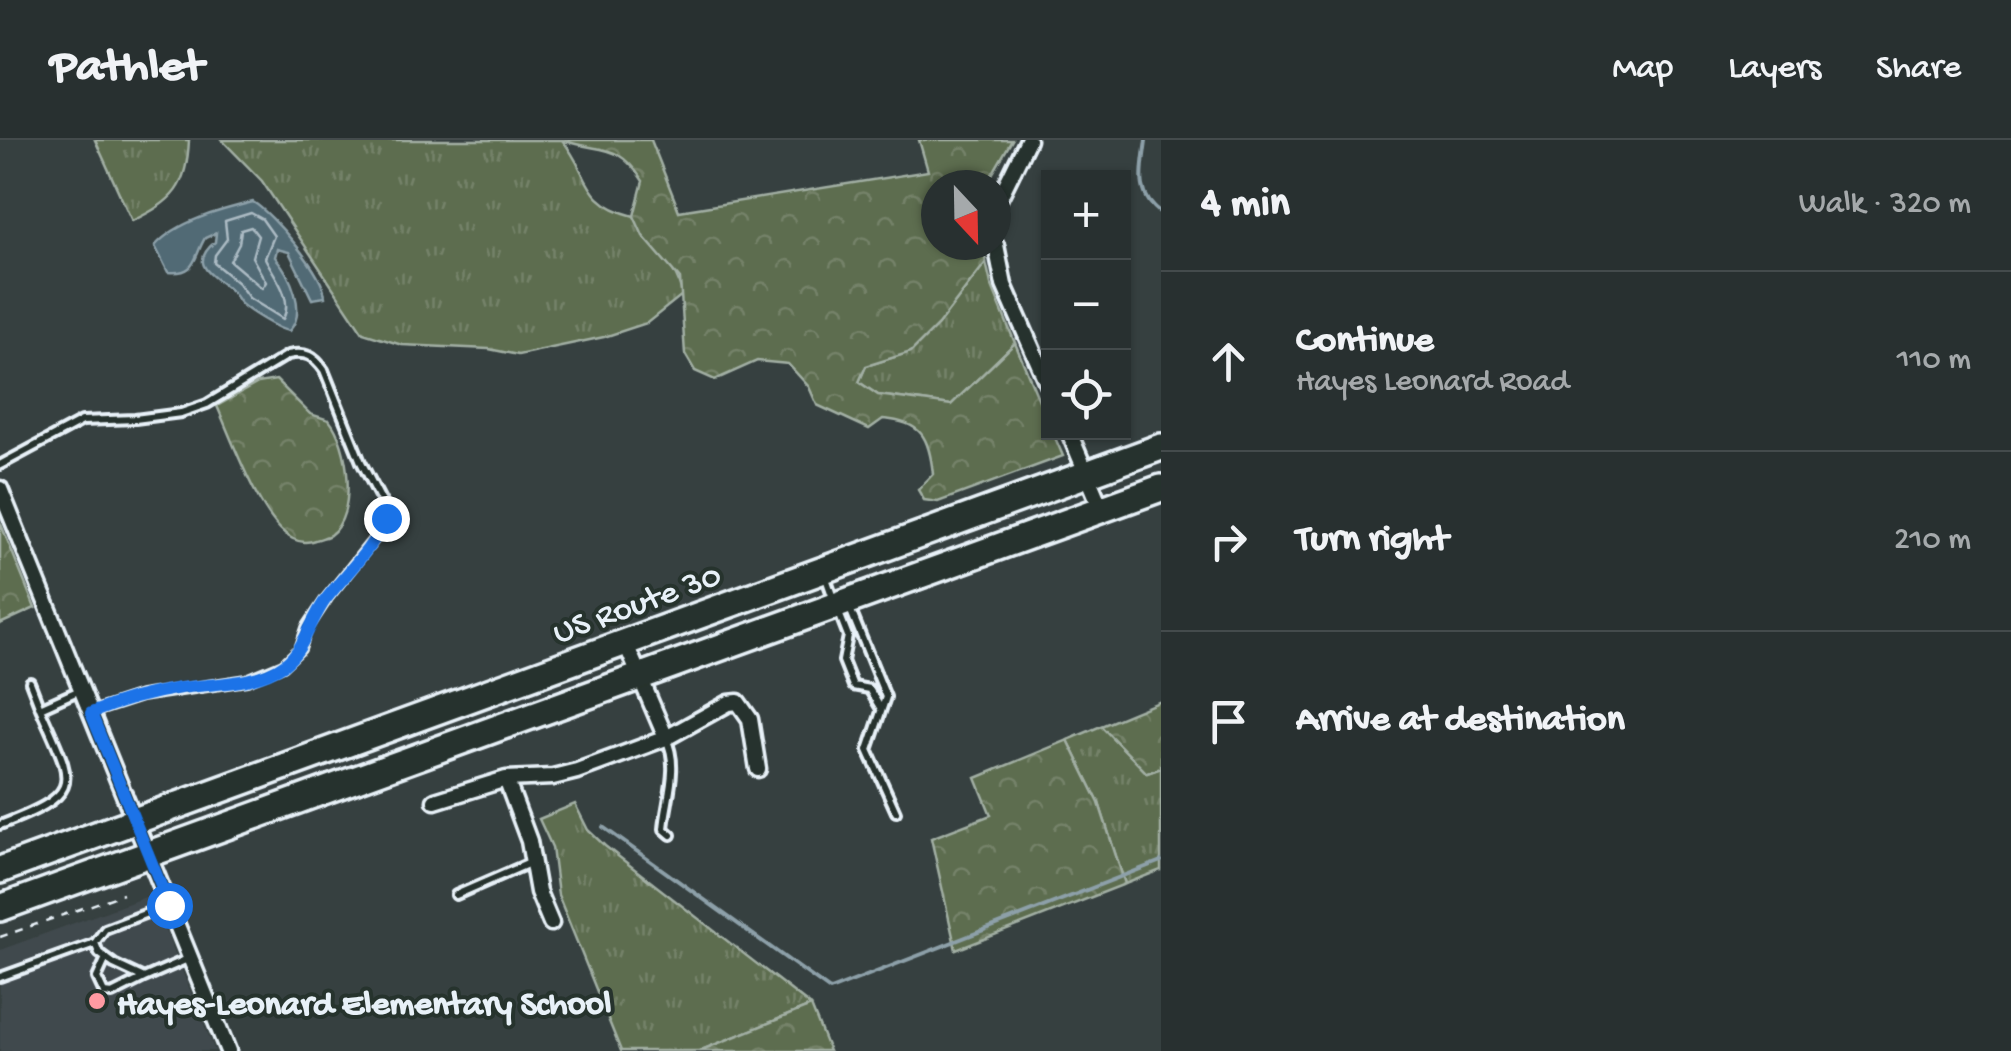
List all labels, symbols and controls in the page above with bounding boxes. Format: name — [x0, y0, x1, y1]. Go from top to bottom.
text: Pathlet — [50, 41, 203, 98]
text: Map — [1612, 49, 1673, 90]
text: Layers — [1728, 49, 1821, 90]
text: Share — [1876, 49, 1961, 90]
north arrow — [921, 170, 1011, 260]
map controls — [1041, 170, 1131, 440]
button: + — [1041, 170, 1131, 260]
text: 4 min — [1201, 181, 1290, 230]
text: Walk · 320 m — [1799, 186, 1971, 224]
button: − — [1041, 260, 1131, 350]
text: Continue — [1296, 320, 1434, 364]
icon: ahead — [1201, 334, 1256, 389]
text: 110 m — [1897, 342, 1971, 380]
button: locate — [1041, 350, 1131, 440]
text: Hayes Leonard Road — [1296, 364, 1569, 402]
route end — [364, 496, 410, 542]
icon: right — [1201, 514, 1256, 569]
text: Turn right — [1296, 519, 1448, 563]
text: 210 m — [1894, 522, 1971, 560]
street label: US Route 30 — [548, 557, 728, 656]
icon: arrive — [1201, 694, 1256, 749]
text: Arrive at destination — [1296, 699, 1625, 743]
route start — [147, 883, 193, 929]
place label: Hayes-Leonard Elementary School — [117, 986, 612, 1027]
marker: Hayes-Leonard Elementary School — [86, 990, 108, 1012]

